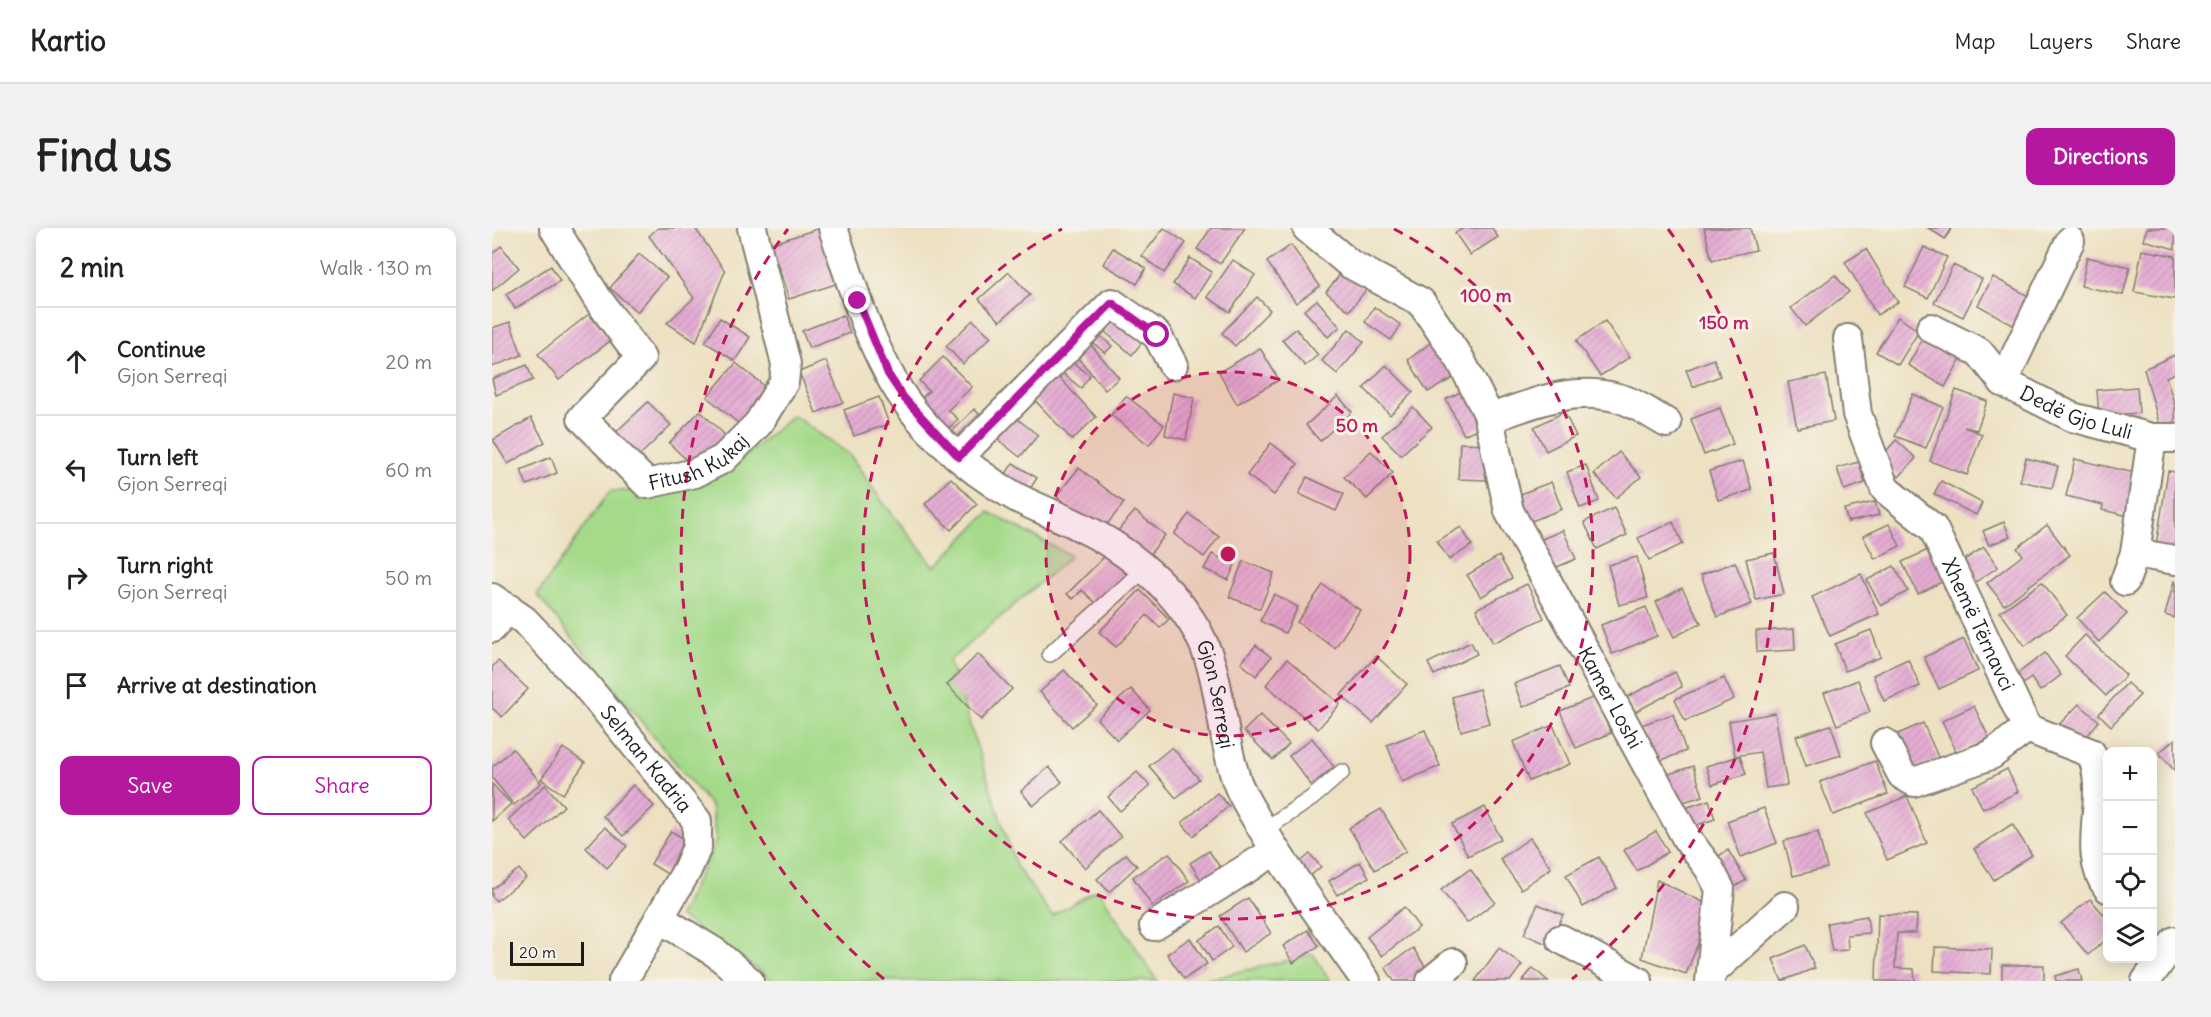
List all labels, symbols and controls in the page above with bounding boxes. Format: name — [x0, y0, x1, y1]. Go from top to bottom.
text: Kartio — [30, 23, 106, 59]
text: Map — [1955, 28, 1995, 55]
text: Layers — [2028, 28, 2093, 55]
text: Share — [2126, 28, 2181, 55]
button: Directions — [2026, 128, 2175, 185]
text: Find us — [36, 130, 172, 182]
text: 2 min — [60, 251, 124, 284]
text: Walk · 130 m — [320, 255, 432, 280]
text: 100 m — [1461, 284, 1512, 307]
route end — [844, 287, 870, 313]
text: 150 m — [1699, 311, 1749, 334]
route start — [1143, 321, 1169, 347]
text: Continue — [117, 335, 206, 363]
icon: ahead — [60, 345, 93, 378]
text: 20 m — [386, 349, 432, 374]
text: Gjon Serreqi — [117, 363, 227, 388]
street label: Dedë Gjo Luli — [2016, 380, 2135, 444]
text: 50 m — [1336, 414, 1378, 437]
street label: Fitush Kukaj — [646, 428, 753, 495]
text: Turn left — [117, 443, 198, 471]
icon: left — [60, 453, 93, 486]
text: 60 m — [385, 457, 432, 482]
text: Gjon Serreqi — [117, 471, 227, 496]
centre of rings — [1218, 544, 1238, 564]
text: Turn right — [117, 551, 213, 579]
street label: Xhemë Tërnavci — [1937, 554, 2021, 694]
icon: right — [60, 561, 93, 594]
text: 50 m — [385, 565, 432, 590]
text: Gjon Serreqi — [117, 579, 227, 604]
street label: Gjon Serreqi — [1191, 636, 1240, 751]
street label: Kamer Loshi — [1573, 642, 1648, 753]
icon: arrive — [60, 669, 93, 702]
text: Arrive at destination — [117, 671, 317, 699]
street label: Selman Kadria — [595, 700, 698, 817]
map controls — [2103, 747, 2157, 963]
button: + — [2103, 747, 2157, 801]
button: Save — [60, 756, 240, 815]
button: Share — [252, 756, 432, 815]
button: − — [2103, 801, 2157, 855]
button: locate — [2103, 855, 2157, 909]
button: layers — [2103, 909, 2157, 963]
scale bar — [510, 939, 584, 966]
text: 20 m — [519, 942, 556, 962]

